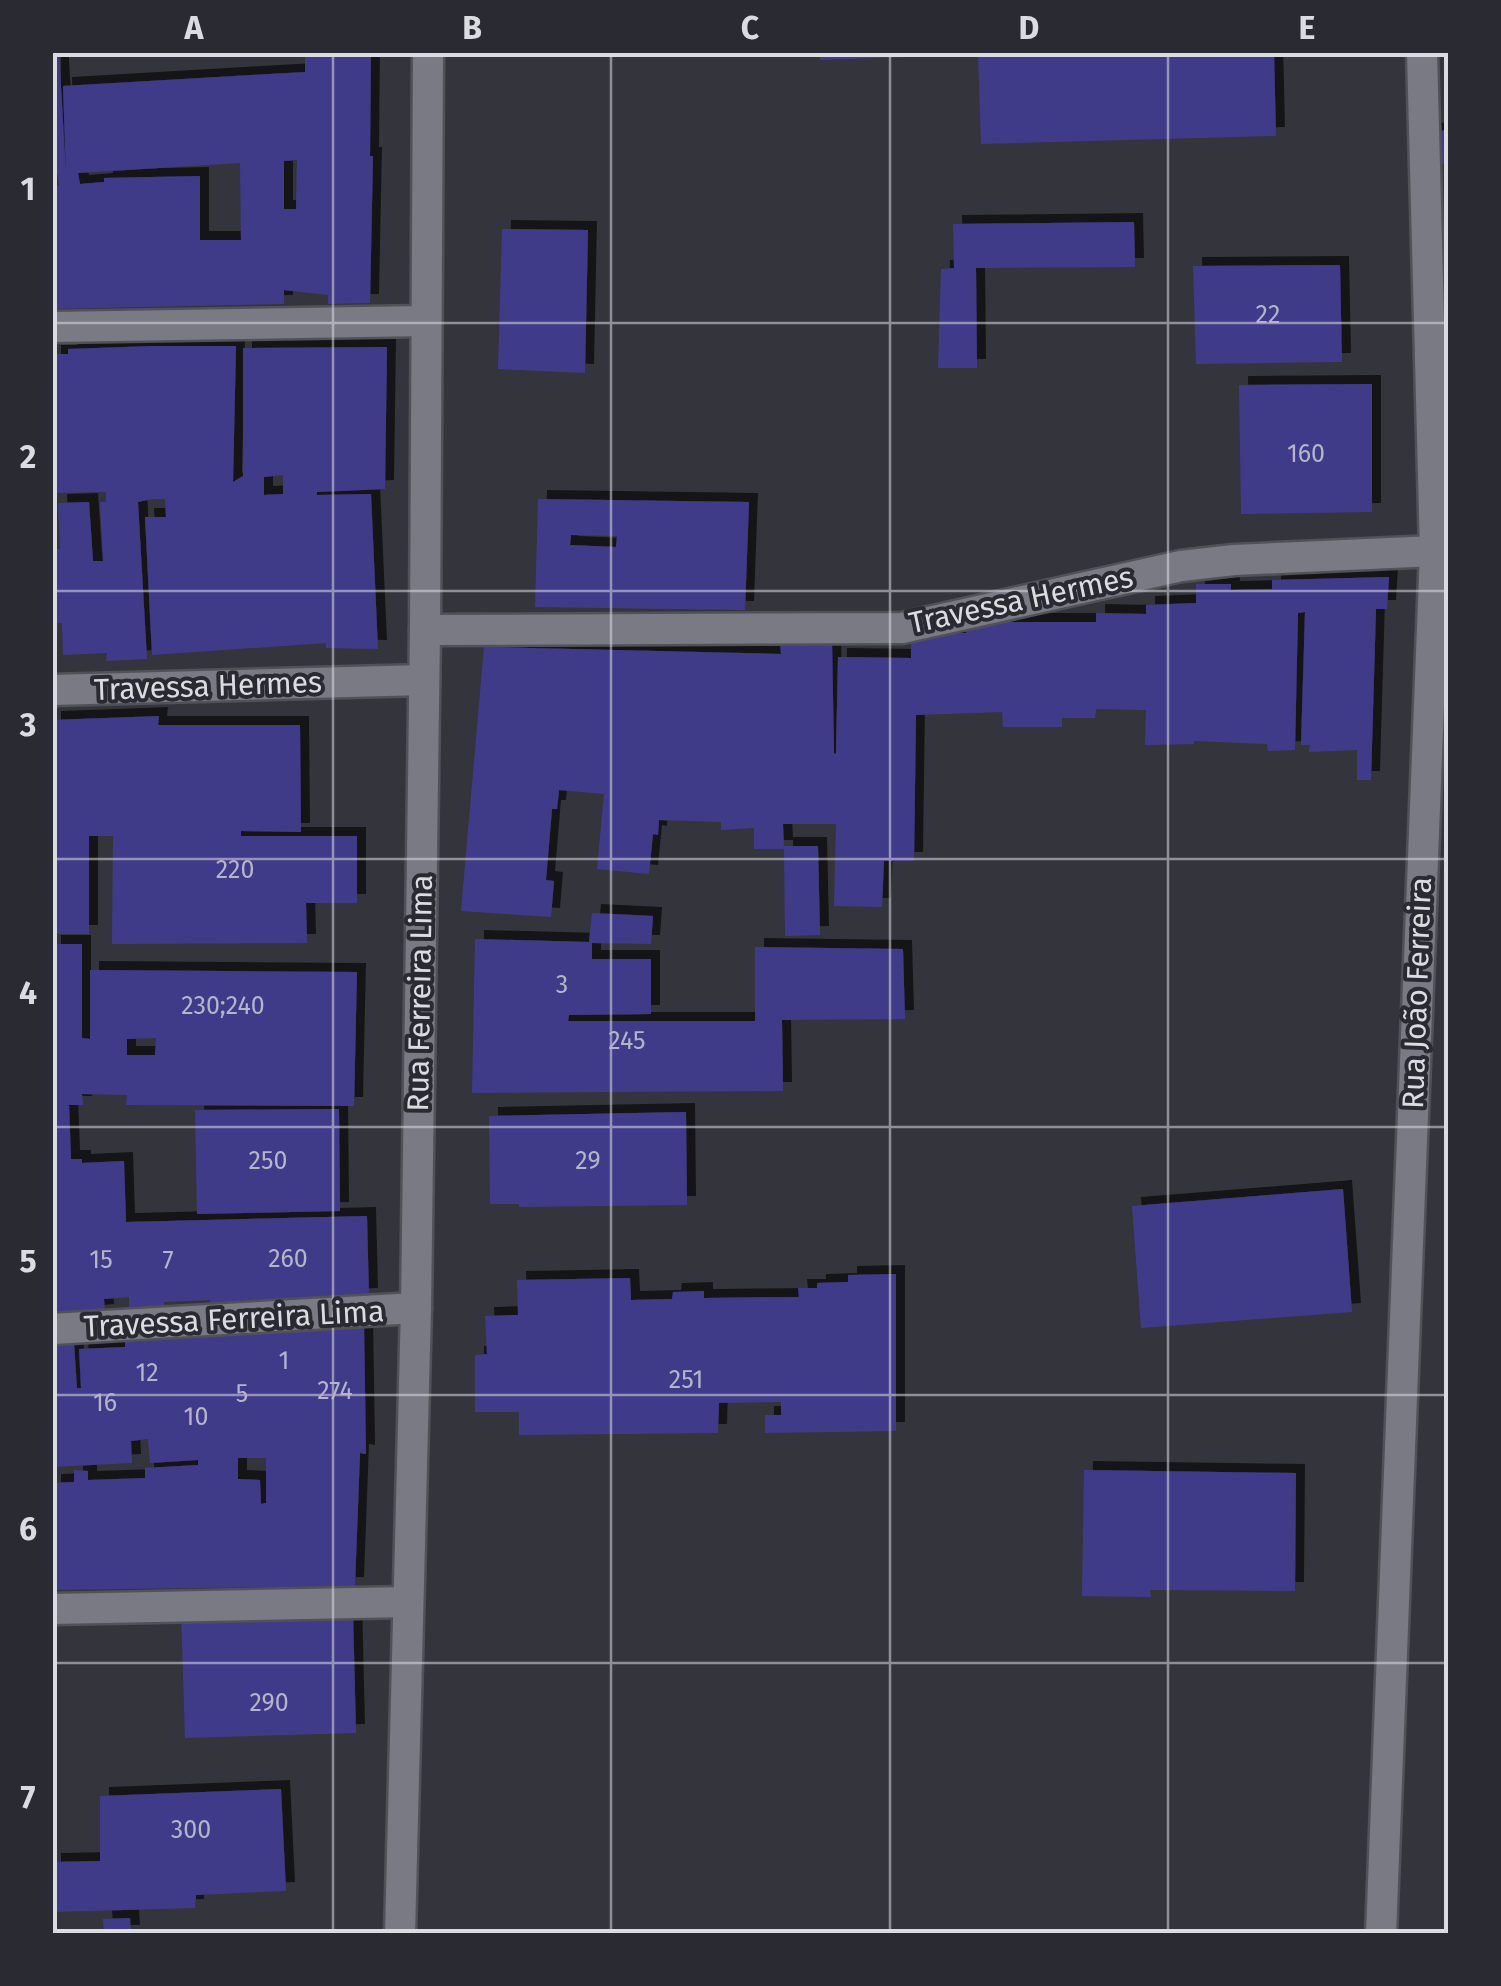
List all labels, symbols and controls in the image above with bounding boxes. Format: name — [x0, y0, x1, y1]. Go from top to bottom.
text: A — [184, 9, 205, 47]
text: B — [462, 9, 482, 47]
text: C — [741, 9, 760, 47]
text: D — [1019, 9, 1039, 47]
text: E — [1299, 9, 1315, 47]
text: 1 — [21, 170, 35, 208]
house number: 22 — [1256, 300, 1280, 330]
text: 2 — [20, 438, 36, 476]
house number: 160 — [1287, 439, 1325, 469]
street label: Travessa Hermes — [906, 559, 1136, 641]
street label: Travessa Hermes — [93, 664, 323, 708]
text: 3 — [19, 706, 36, 744]
house number: 220 — [216, 855, 254, 885]
street label: Rua Ferreira Lima — [400, 874, 440, 1112]
street label: Rua João Ferreira — [1395, 876, 1439, 1110]
house number: 3 — [556, 970, 568, 1000]
text: 4 — [19, 974, 37, 1012]
house number: 230;240 — [181, 991, 265, 1021]
house number: 245 — [608, 1026, 646, 1056]
house number: 250 — [249, 1146, 287, 1176]
house number: 29 — [575, 1146, 601, 1176]
text: 5 — [19, 1242, 37, 1280]
house number: 260 — [268, 1244, 308, 1274]
house number: 15 — [89, 1245, 113, 1275]
house number: 7 — [162, 1245, 174, 1275]
street label: Travessa Ferreira Lima — [83, 1293, 385, 1345]
house number: 1 — [279, 1346, 289, 1376]
house number: 12 — [135, 1358, 159, 1388]
house number: 251 — [669, 1365, 703, 1395]
house number: 274 — [317, 1376, 353, 1406]
house number: 5 — [236, 1379, 248, 1409]
house number: 16 — [93, 1388, 117, 1418]
house number: 10 — [184, 1402, 208, 1432]
text: 6 — [19, 1510, 37, 1548]
house number: 290 — [249, 1688, 289, 1718]
text: 7 — [21, 1778, 36, 1816]
house number: 300 — [171, 1815, 211, 1845]

